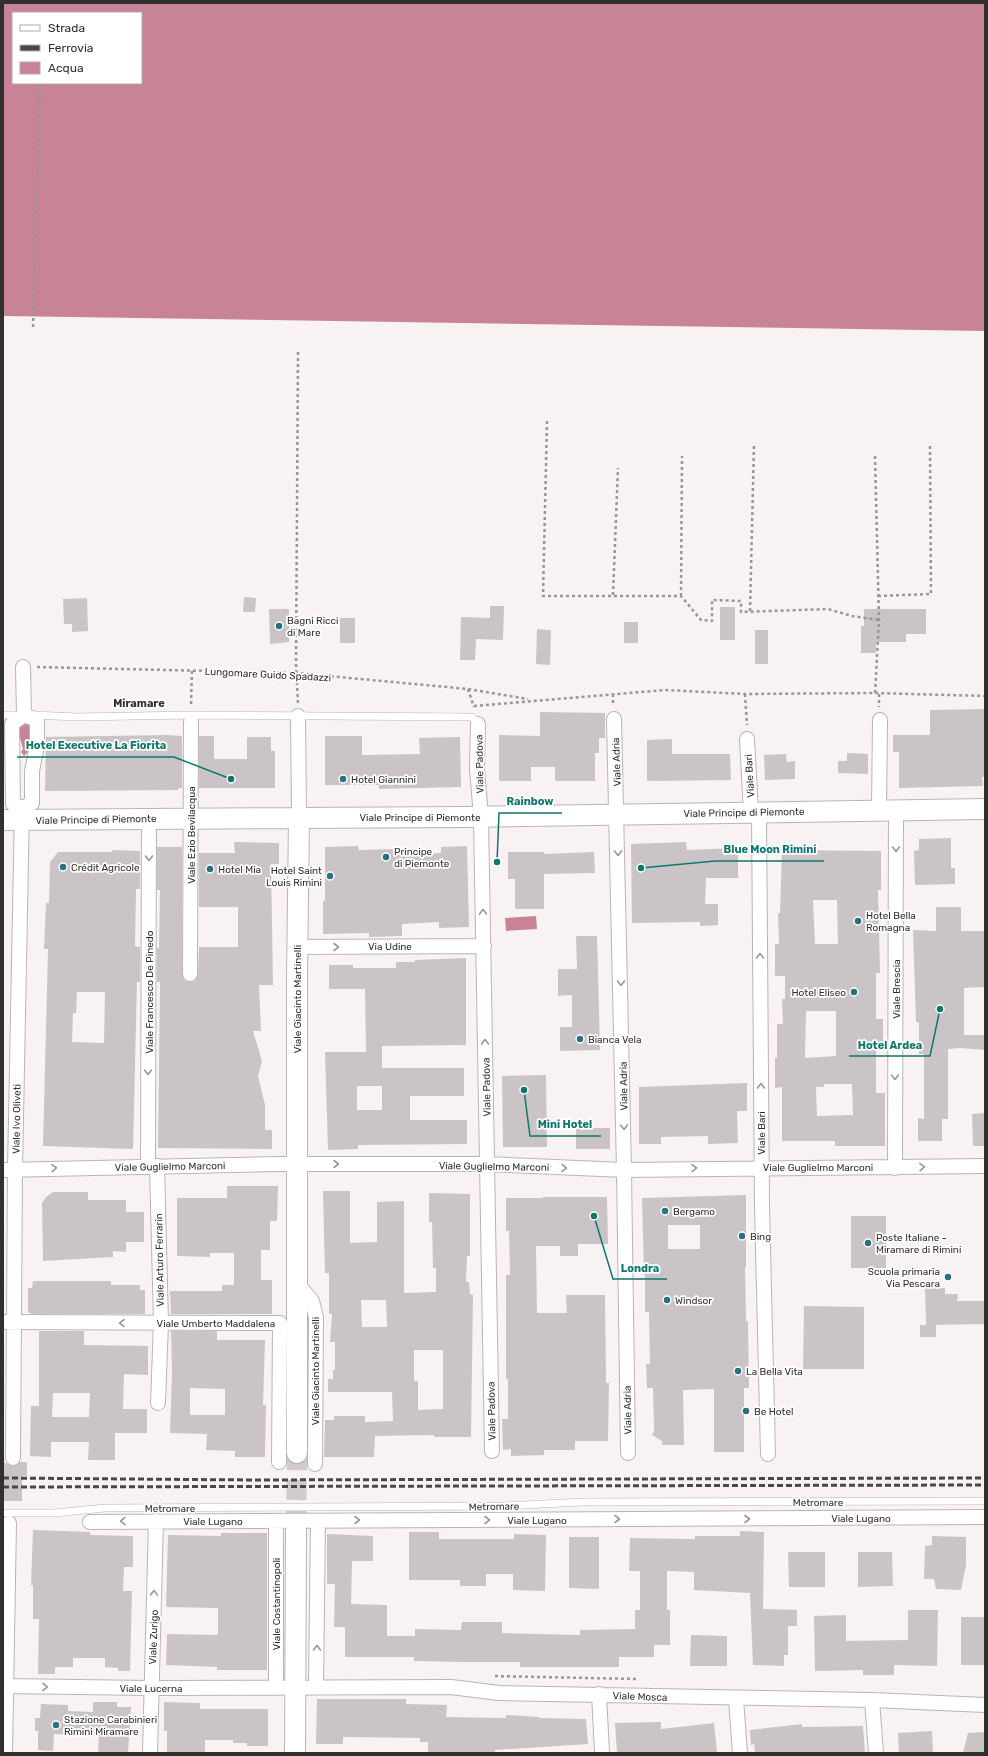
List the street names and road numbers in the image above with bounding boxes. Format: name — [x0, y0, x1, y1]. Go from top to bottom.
street label: Lungomare Guido Spadazzi — [204, 666, 331, 684]
street label: Viale Padova — [473, 734, 487, 794]
street label: Viale Adria — [610, 737, 624, 787]
street label: Viale Bari — [743, 754, 757, 798]
street label: Viale Ezio Bevilacqua — [186, 786, 198, 884]
street label: Viale Principe di Piemonte — [683, 806, 805, 820]
street label: Viale Principe di Piemonte — [360, 812, 481, 824]
street label: Viale Principe di Piemonte — [35, 813, 157, 827]
street label: Viale Francesco De Pinedo — [144, 930, 156, 1054]
street label: Via Udine — [368, 941, 412, 953]
street label: Viale Giacinto Martinelli — [292, 945, 304, 1053]
street label: Viale Brescia — [891, 959, 903, 1019]
street label: Viale Padova — [480, 1057, 494, 1117]
street label: Viale Adria — [618, 1061, 630, 1111]
street label: Viale Ivo Oliveti — [10, 1084, 24, 1154]
street label: Viale Bari — [756, 1111, 768, 1155]
street label: Viale Guglielmo Marconi — [115, 1160, 225, 1174]
street label: Viale Guglielmo Marconi — [439, 1160, 549, 1174]
street label: Viale Guglielmo Marconi — [763, 1162, 873, 1174]
street label: Viale Arturo Ferrarin — [153, 1213, 167, 1307]
street label: Viale Giacinto Martinelli — [310, 1317, 322, 1425]
street label: Viale Umberto Maddalena — [157, 1318, 275, 1330]
street label: Viale Padova — [485, 1381, 499, 1441]
street label: Viale Adria — [622, 1385, 634, 1435]
street label: Metromare — [793, 1497, 844, 1509]
street label: Metromare — [469, 1501, 520, 1513]
street label: Metromare — [145, 1503, 196, 1515]
street label: Viale Lugano — [831, 1513, 891, 1525]
street label: Viale Lugano — [507, 1515, 567, 1527]
street label: Viale Lugano — [183, 1516, 243, 1528]
street label: Viale Costantinopoli — [271, 1558, 283, 1650]
street label: Viale Zurigo — [147, 1609, 161, 1665]
street label: Viale Lucerna — [120, 1683, 182, 1695]
street label: Viale Mosca — [612, 1690, 668, 1704]

